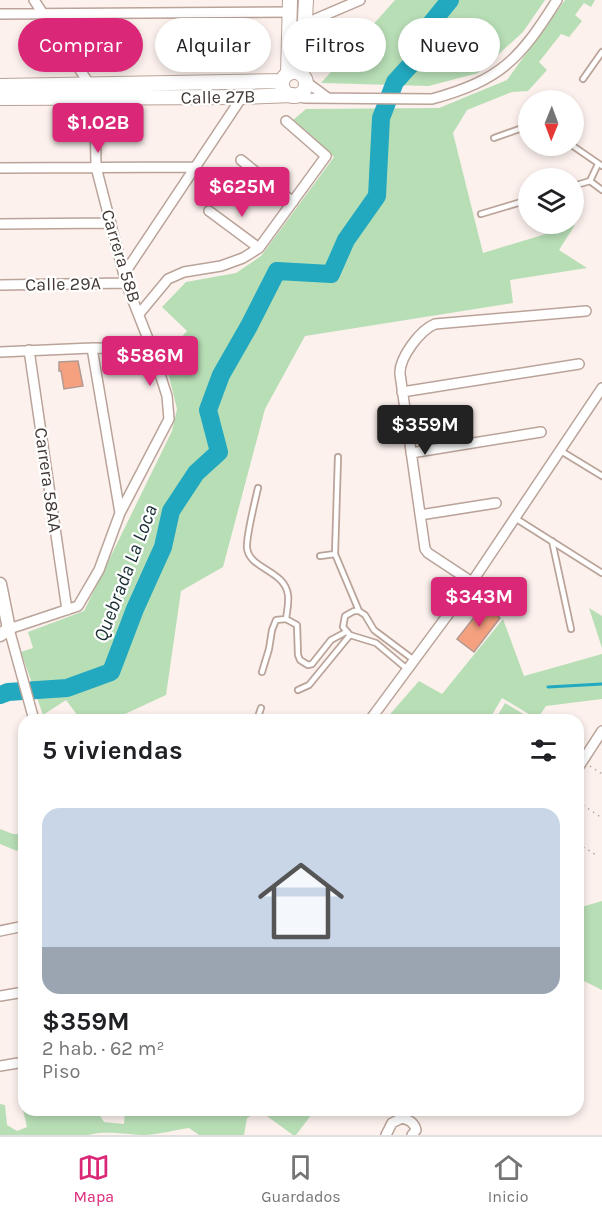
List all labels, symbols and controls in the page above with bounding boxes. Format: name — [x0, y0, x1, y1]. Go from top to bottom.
chip: Comprar — [18, 18, 143, 72]
chip: Alquilar — [155, 18, 271, 72]
chip: Filtros — [283, 18, 386, 72]
chip: Nuevo — [398, 18, 500, 72]
street label: Calle 27B — [181, 85, 255, 109]
north arrow — [518, 90, 584, 156]
map controls — [518, 90, 584, 234]
pin: $1.02B — [49, 103, 147, 154]
text: $1.02B — [67, 111, 129, 134]
pin: $625M — [200, 167, 284, 218]
button: layers — [518, 168, 584, 234]
text: $625M — [208, 175, 276, 198]
street label: Carrera 58B — [96, 207, 146, 305]
street label: Calle 29A — [25, 272, 101, 296]
pin: $586M — [108, 336, 192, 387]
text: $586M — [116, 344, 184, 367]
pin: $359M — [383, 405, 467, 456]
text: $359M — [391, 413, 459, 436]
street label: Carrera 58AA — [30, 426, 66, 534]
water label: Quebrada La Loca — [89, 501, 162, 645]
pin: $343M — [437, 577, 521, 628]
text: $343M — [445, 585, 513, 608]
icon: filters — [527, 734, 560, 767]
text: 5 viviendas — [42, 735, 183, 766]
icon: home — [247, 847, 355, 955]
text: $359M — [42, 1006, 130, 1037]
text: 2 hab. · 62 m² — [42, 1037, 164, 1060]
text: Piso — [42, 1060, 80, 1083]
tab: Mapa — [74, 1151, 114, 1206]
tab: Guardados — [261, 1151, 341, 1206]
tab: Inicio — [488, 1151, 528, 1206]

